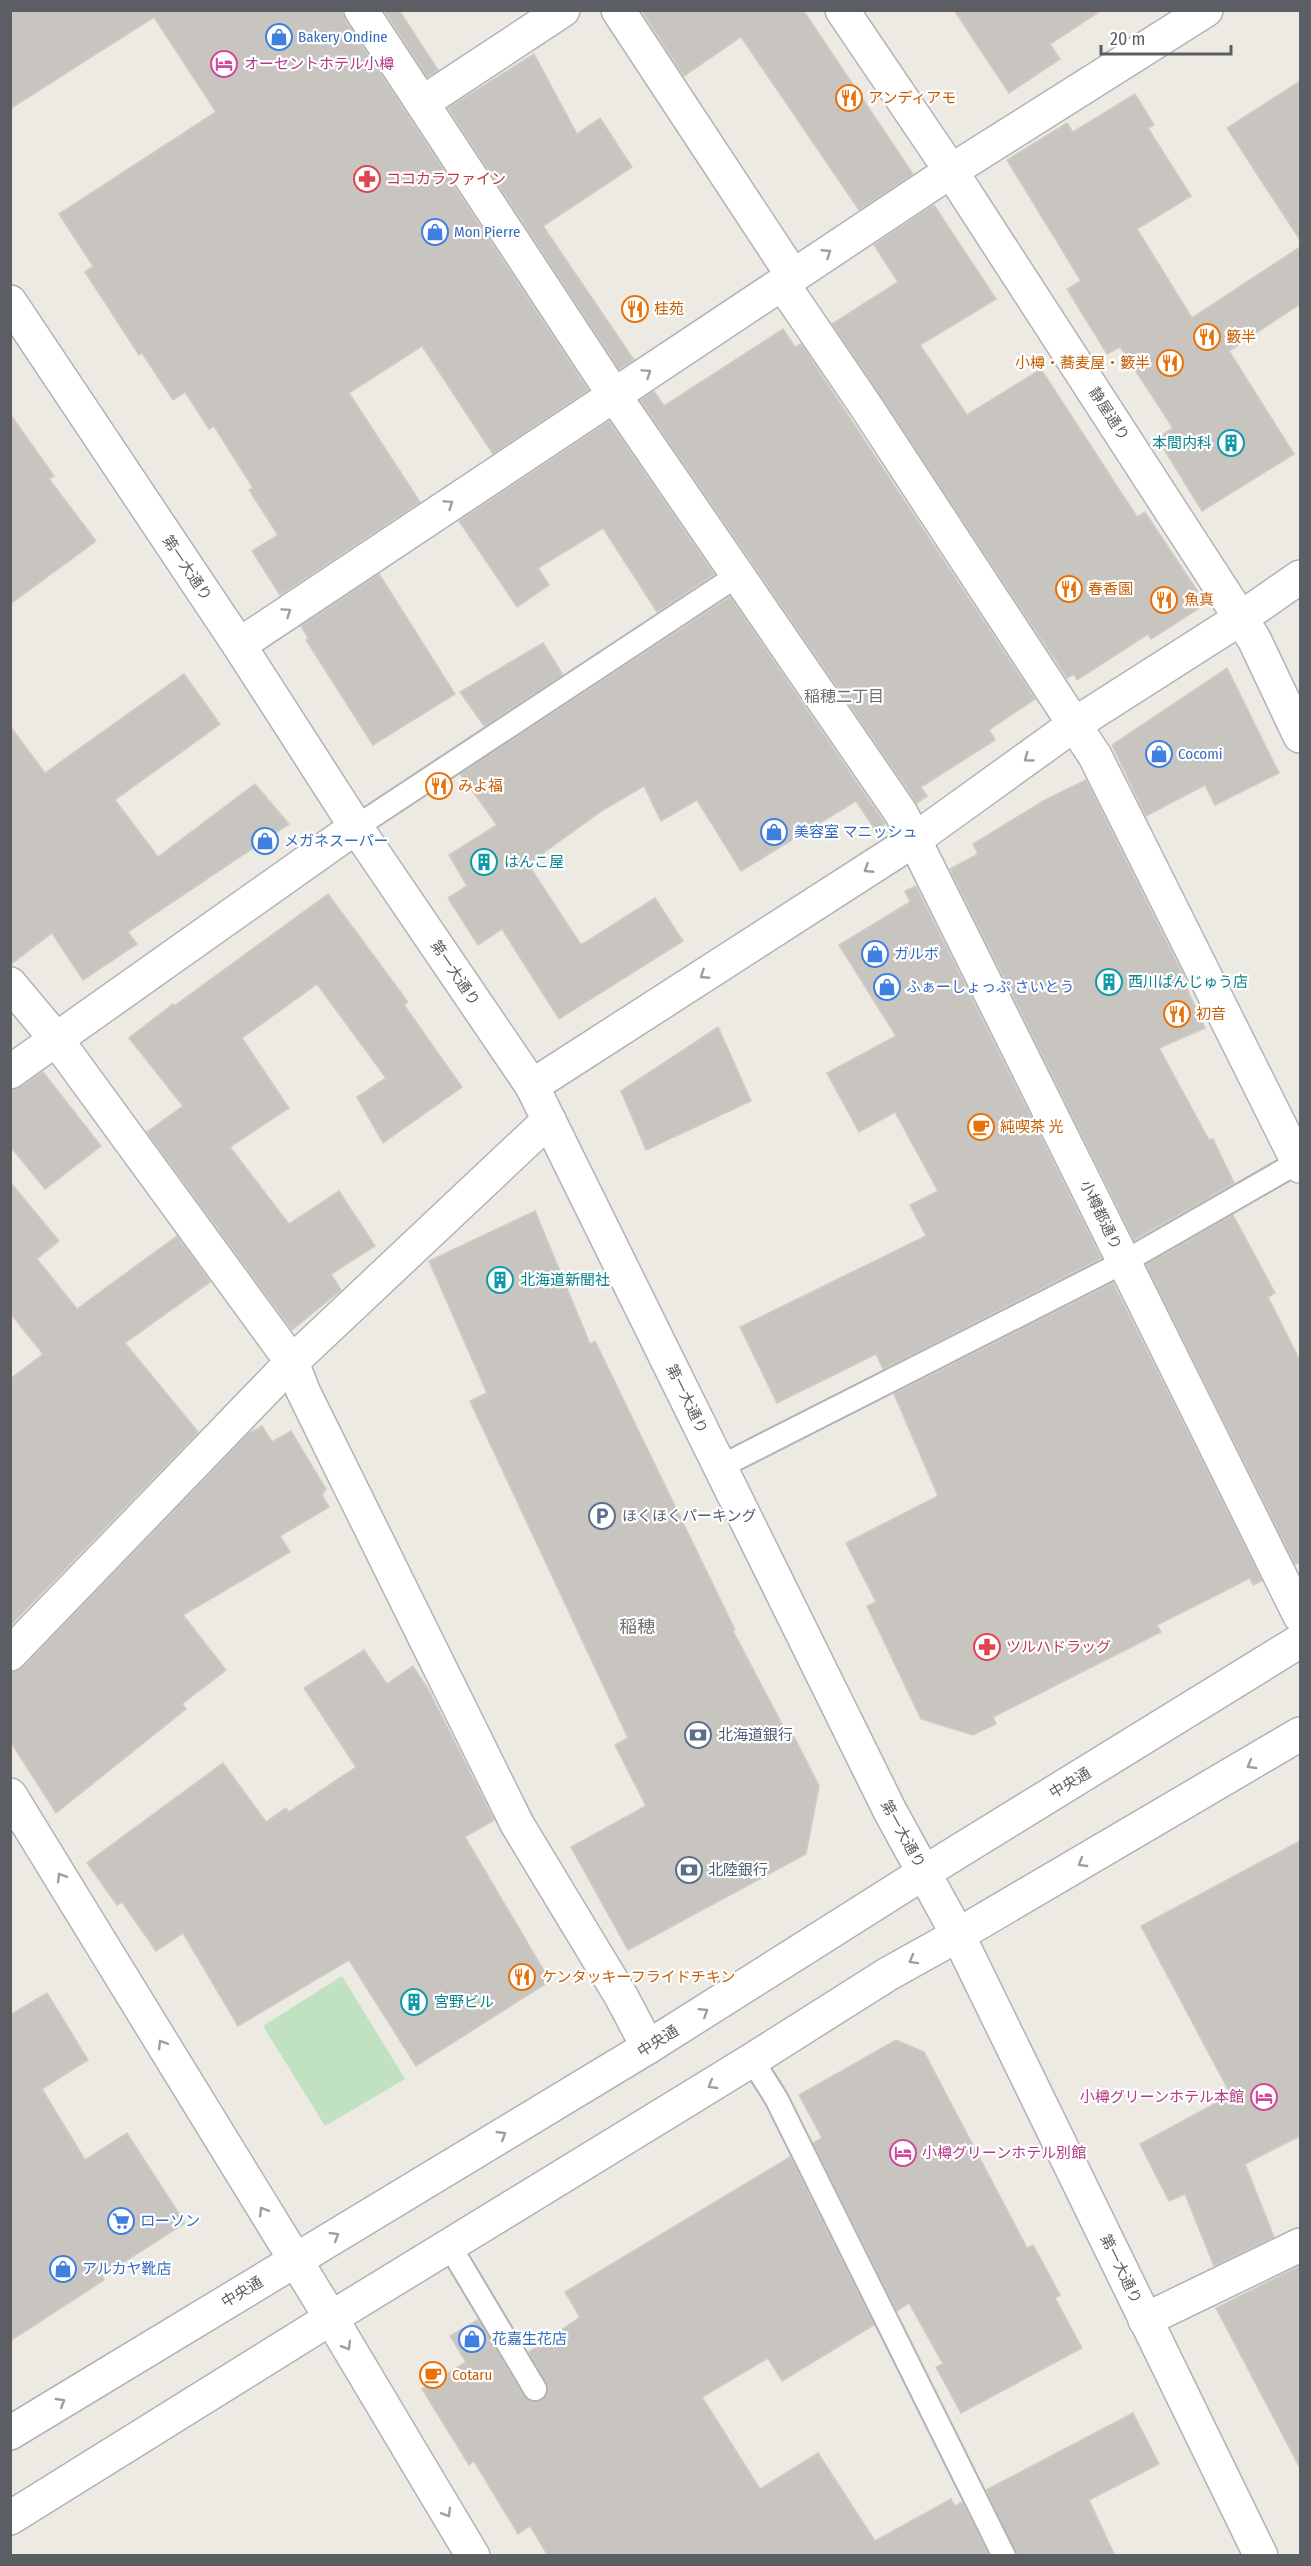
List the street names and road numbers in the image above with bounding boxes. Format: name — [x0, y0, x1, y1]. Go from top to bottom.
street label: 静屋通り — [1085, 384, 1133, 444]
street label: 第一大通り — [159, 532, 215, 604]
street label: 第一大通り — [427, 937, 483, 1009]
street label: 小樽都通り — [1076, 1177, 1126, 1253]
street label: 第一大通り — [662, 1361, 712, 1437]
street label: 中央通 — [1046, 1764, 1094, 1802]
street label: 第一大通り — [877, 1797, 929, 1871]
street label: 中央通 — [634, 2021, 682, 2061]
street label: 第一大通り — [1096, 2231, 1146, 2307]
street label: 中央通 — [218, 2273, 266, 2311]

